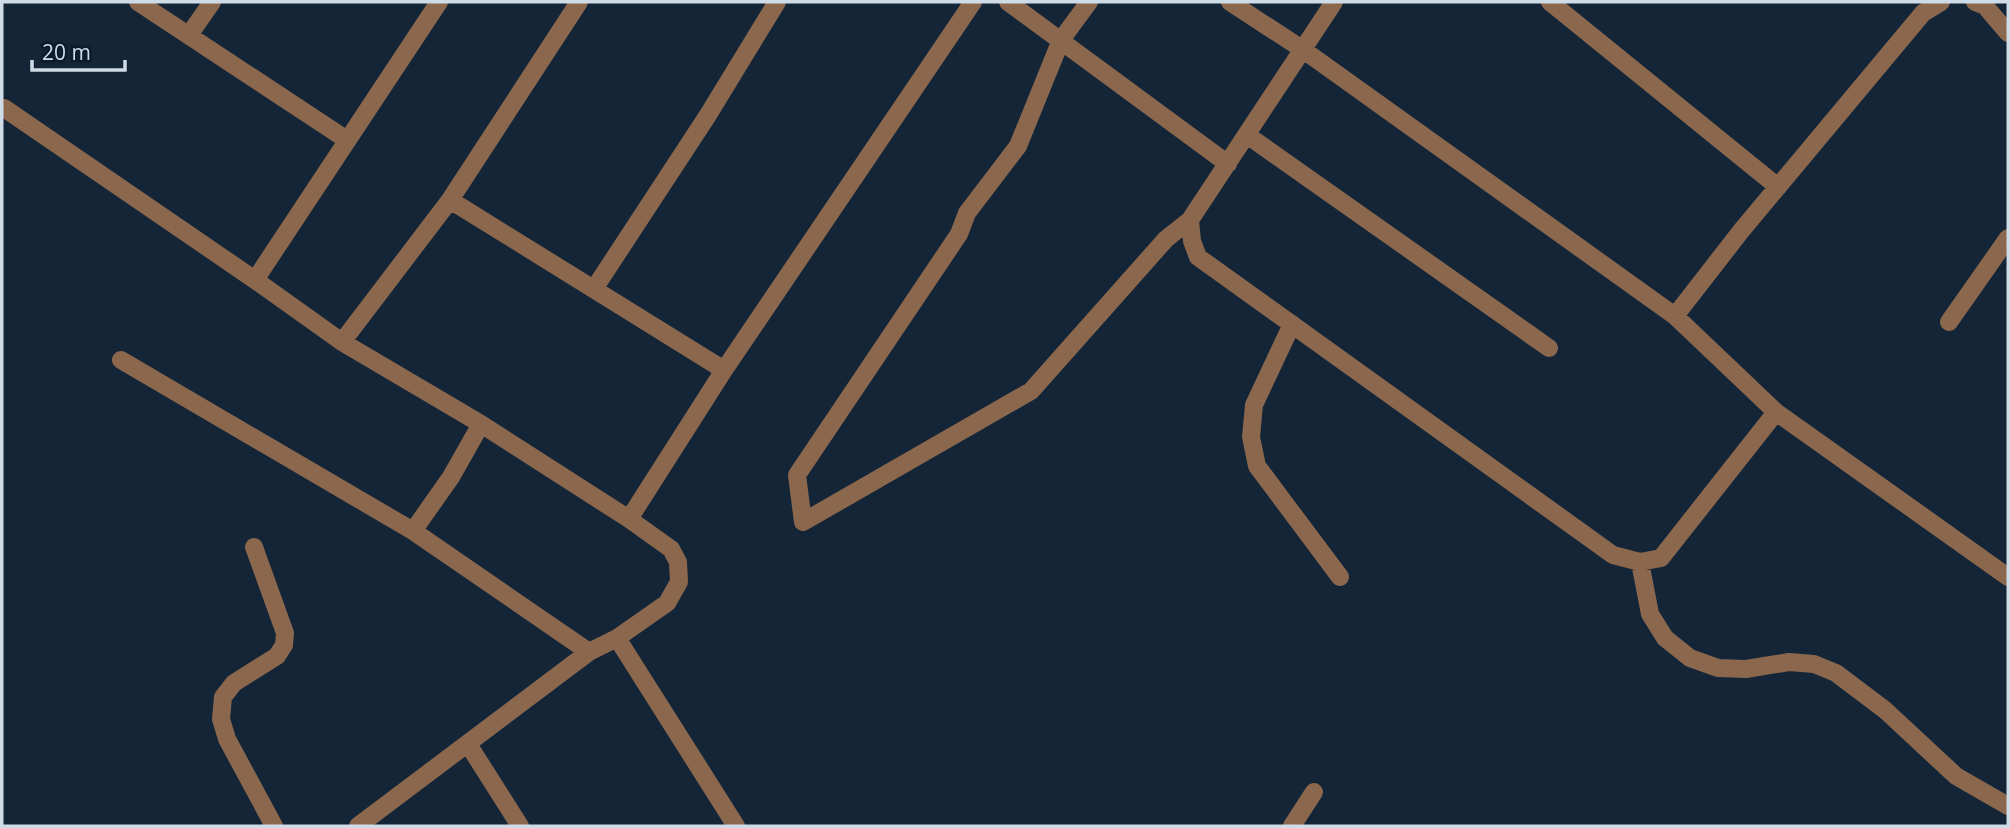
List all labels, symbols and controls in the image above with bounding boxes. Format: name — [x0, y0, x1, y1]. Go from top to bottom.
scale bar — [32, 28, 124, 72]
text: 20 m — [42, 38, 91, 66]

